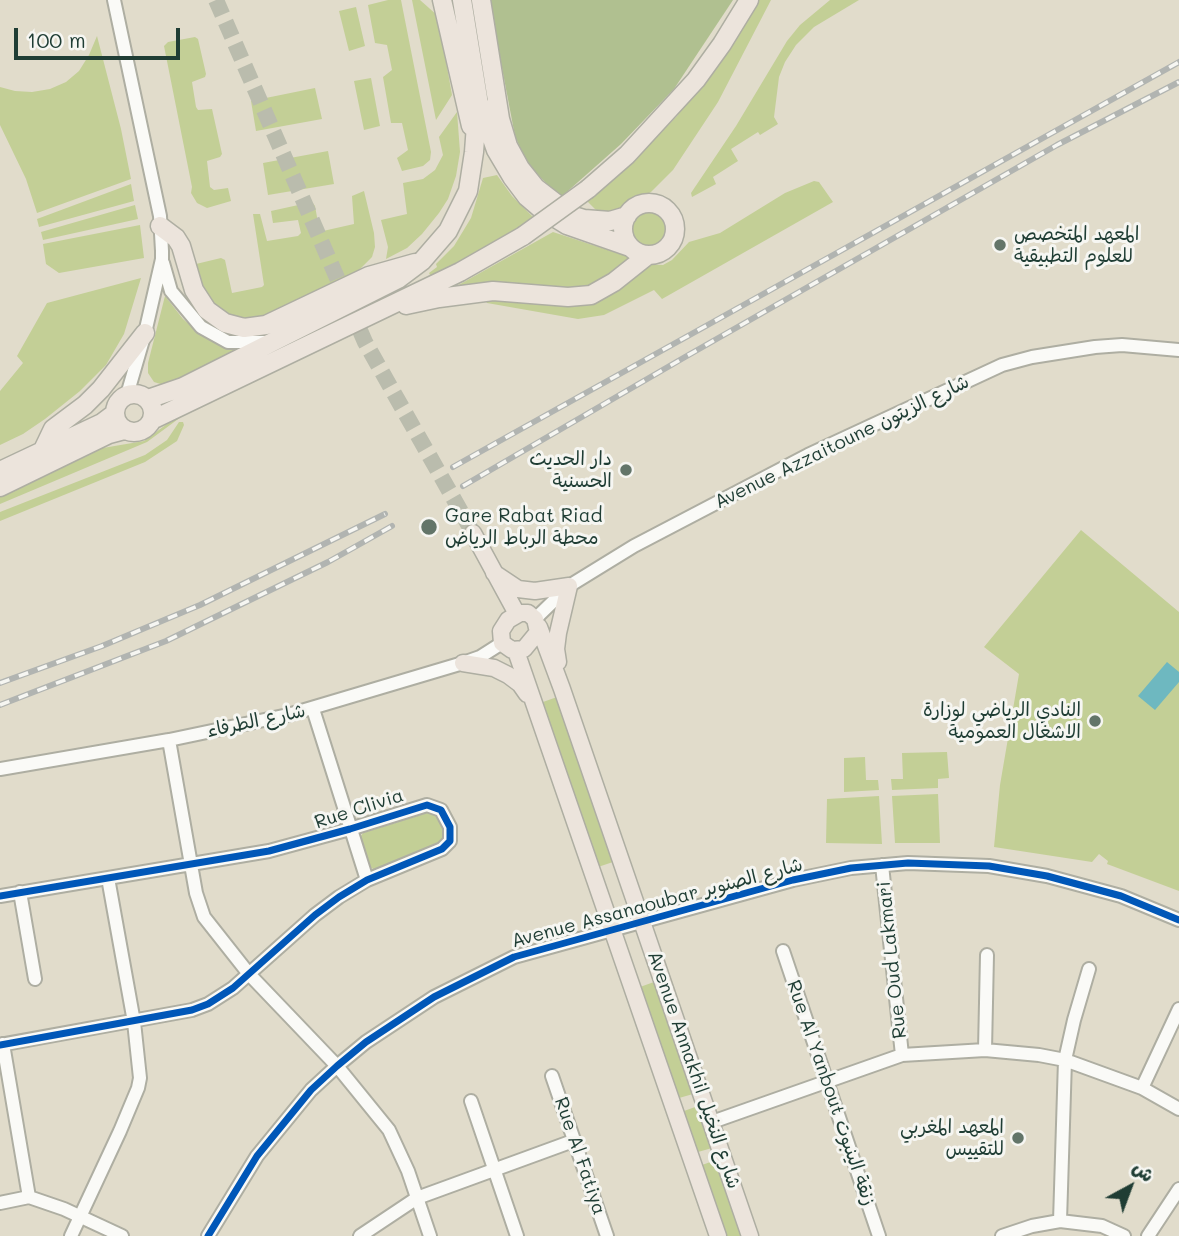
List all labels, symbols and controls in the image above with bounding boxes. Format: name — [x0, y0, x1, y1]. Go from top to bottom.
scale bar — [18, 14, 184, 58]
text: 100 m — [27, 26, 86, 53]
place label: المعهد المتخصص للعلوم التطبيقية — [1014, 223, 1139, 267]
marker: المعهد المتخصص للعلوم التطبيقية — [992, 237, 1008, 253]
street label: Avenue Azzaitoune شارع الزيتون — [711, 370, 973, 514]
place label: دار الحديث الحسنية — [529, 448, 612, 492]
marker: دار الحديث الحسنية — [618, 462, 634, 478]
place label: Gare Rabat Riad محطة الرباط الرياض — [445, 505, 603, 549]
marker: Gare Rabat Riad محطة الرباط الرياض — [419, 517, 439, 537]
street label: شارع الطرفاء — [205, 699, 307, 743]
place label: النادي الرياضي لوزارة الاشغال العمومية — [923, 699, 1081, 743]
marker: النادي الرياضي لوزارة الاشغال العمومية — [1087, 713, 1103, 729]
street label: Rue Clivia — [312, 784, 406, 834]
street label: Avenue Assanaoubar شارع الصنوبر — [509, 853, 805, 953]
street label: Rue Oud Lakmari — [872, 880, 912, 1040]
street label: Avenue Annakhil شارع النخيل — [643, 948, 745, 1192]
street label: Rue Al Yanbout زنقة الينبوت — [782, 977, 880, 1209]
street label: Rue Al Fatiya — [549, 1094, 611, 1218]
place label: المعهد المغربي للتقييس — [900, 1116, 1004, 1160]
marker: المعهد المغربي للتقييس — [1010, 1130, 1026, 1146]
north arrow — [1095, 1152, 1165, 1222]
text: ش — [1128, 1154, 1160, 1187]

